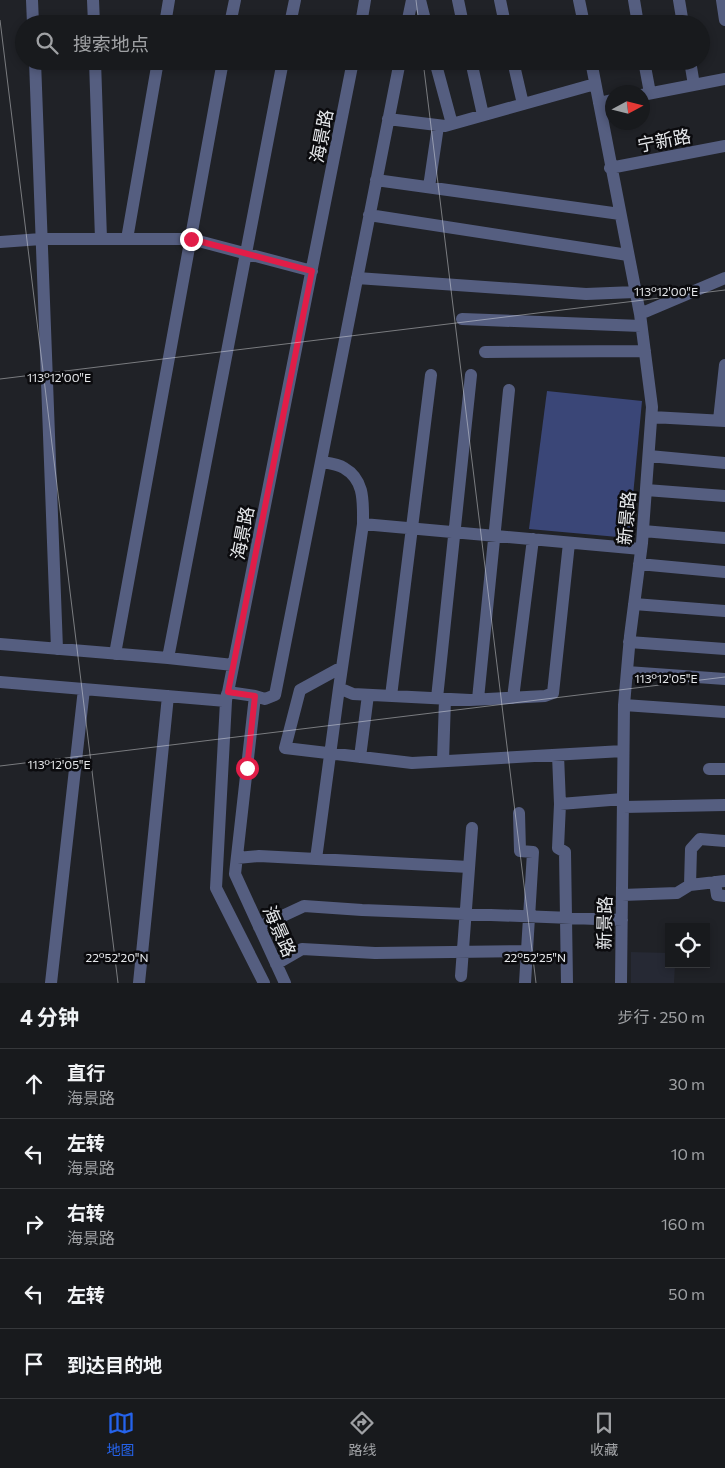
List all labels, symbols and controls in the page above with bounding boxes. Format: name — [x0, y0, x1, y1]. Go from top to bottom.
search box — [15, 15, 710, 70]
icon: search — [33, 29, 61, 57]
text: 搜索地点 — [73, 32, 149, 55]
north arrow — [605, 85, 650, 130]
street label: 海景路 — [305, 107, 337, 165]
street label: 宁新路 — [635, 124, 693, 156]
route end — [180, 228, 203, 251]
text: 113°12'00"E — [634, 284, 698, 298]
text: 113°12'00"E — [27, 370, 91, 384]
street label: 新景路 — [613, 490, 639, 546]
street label: 海景路 — [226, 504, 258, 562]
text: 113°12'05"E — [634, 671, 698, 685]
text: 113°12'05"E — [27, 757, 91, 771]
route start — [236, 757, 259, 780]
street label: 新景路 — [593, 896, 615, 950]
street label: 海景路 — [259, 902, 301, 960]
map controls — [665, 923, 710, 968]
button: locate — [665, 923, 710, 968]
text: 22°52'20"N — [86, 950, 148, 964]
text: 22°52'25"N — [504, 950, 566, 964]
text: 4 分钟 — [20, 1004, 79, 1029]
text: 步行 · 250 m — [618, 1007, 705, 1026]
text: 直行 — [67, 1061, 105, 1084]
icon: ahead — [20, 1070, 48, 1098]
text: 30 m — [668, 1074, 705, 1093]
text: 海景路 — [67, 1088, 115, 1107]
text: 左转 — [67, 1131, 105, 1154]
icon: left — [20, 1140, 48, 1168]
text: 10 m — [671, 1144, 705, 1163]
text: 海景路 — [67, 1158, 115, 1177]
text: 右转 — [67, 1201, 105, 1224]
icon: right — [20, 1210, 48, 1238]
text: 160 m — [661, 1214, 705, 1233]
text: 海景路 — [67, 1228, 115, 1247]
icon: left — [20, 1280, 48, 1308]
text: 左转 — [67, 1283, 105, 1306]
text: 50 m — [668, 1284, 705, 1303]
icon: arrive — [20, 1350, 48, 1378]
text: 到达目的地 — [67, 1353, 162, 1376]
tab: 地图 — [107, 1409, 135, 1459]
tab: 路线 — [348, 1409, 376, 1459]
tab: 收藏 — [590, 1409, 618, 1459]

